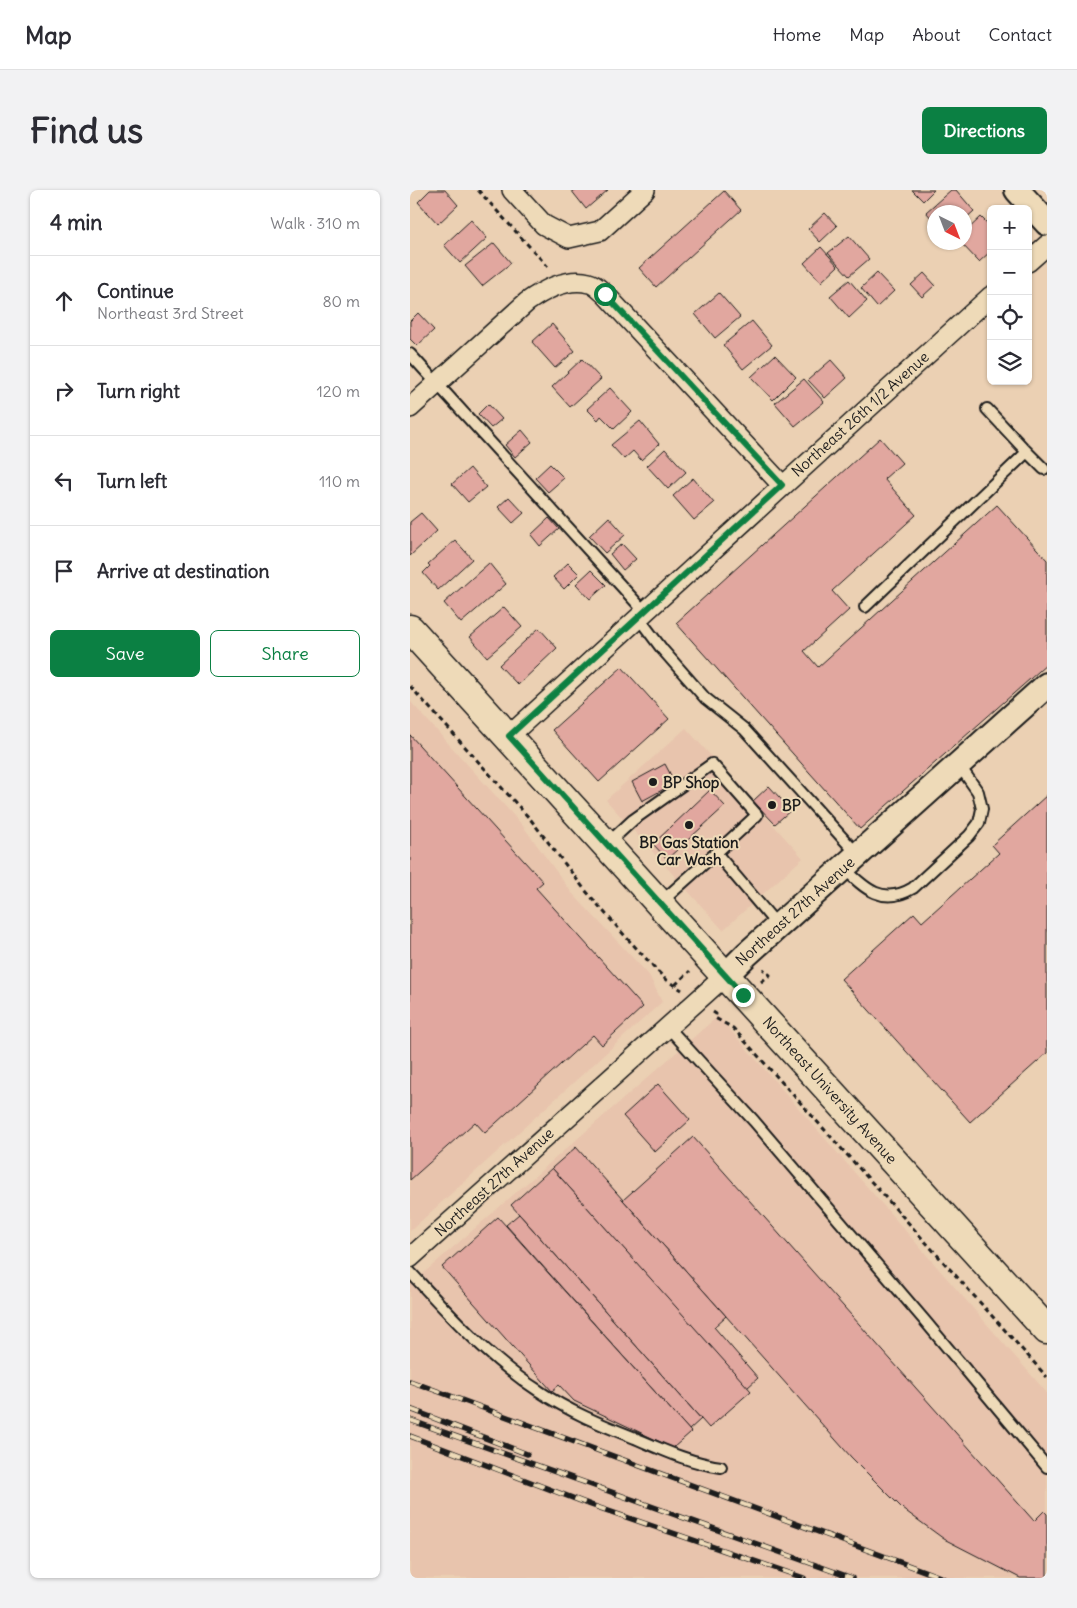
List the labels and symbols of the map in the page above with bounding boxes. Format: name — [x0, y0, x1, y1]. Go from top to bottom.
north arrow — [927, 205, 972, 250]
route start — [594, 283, 617, 306]
street label: Northeast 26th 1/2 Avenue — [787, 347, 933, 481]
place label: BP Shop — [663, 773, 720, 793]
marker: BP Shop — [647, 776, 659, 788]
place label: BP — [782, 796, 801, 815]
marker: BP — [766, 799, 778, 811]
marker: BP Gas Station Car Wash — [683, 819, 695, 831]
place label: BP Gas Station Car Wash — [639, 833, 739, 869]
street label: Northeast 27th Avenue — [732, 853, 858, 969]
route end — [732, 984, 755, 1007]
street label: Northeast University Avenue — [759, 1012, 901, 1168]
street label: Northeast 27th Avenue — [431, 1124, 557, 1240]

